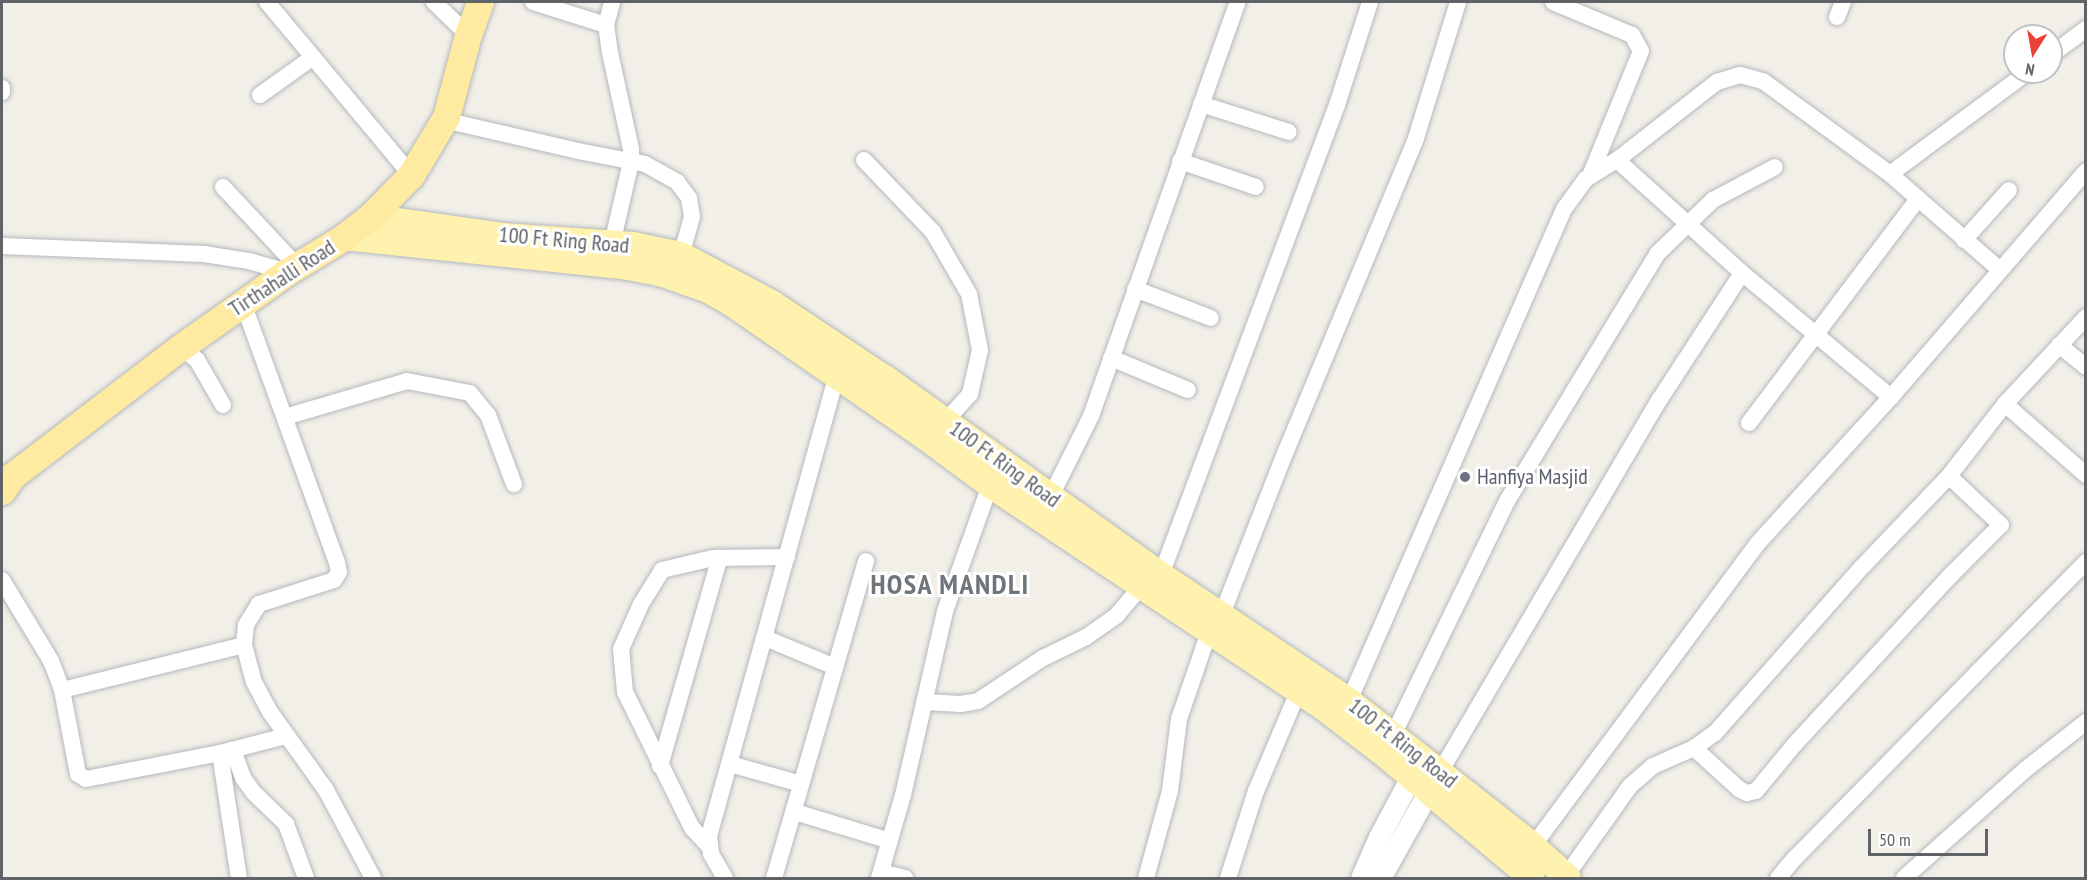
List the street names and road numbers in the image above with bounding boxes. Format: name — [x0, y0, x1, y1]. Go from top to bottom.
street label: 100 Ft Ring Road — [498, 221, 630, 259]
street label: Tirthahalli Road — [224, 234, 340, 322]
street label: 100 Ft Ring Road — [944, 415, 1066, 513]
street label: 100 Ft Ring Road — [1343, 692, 1463, 794]

